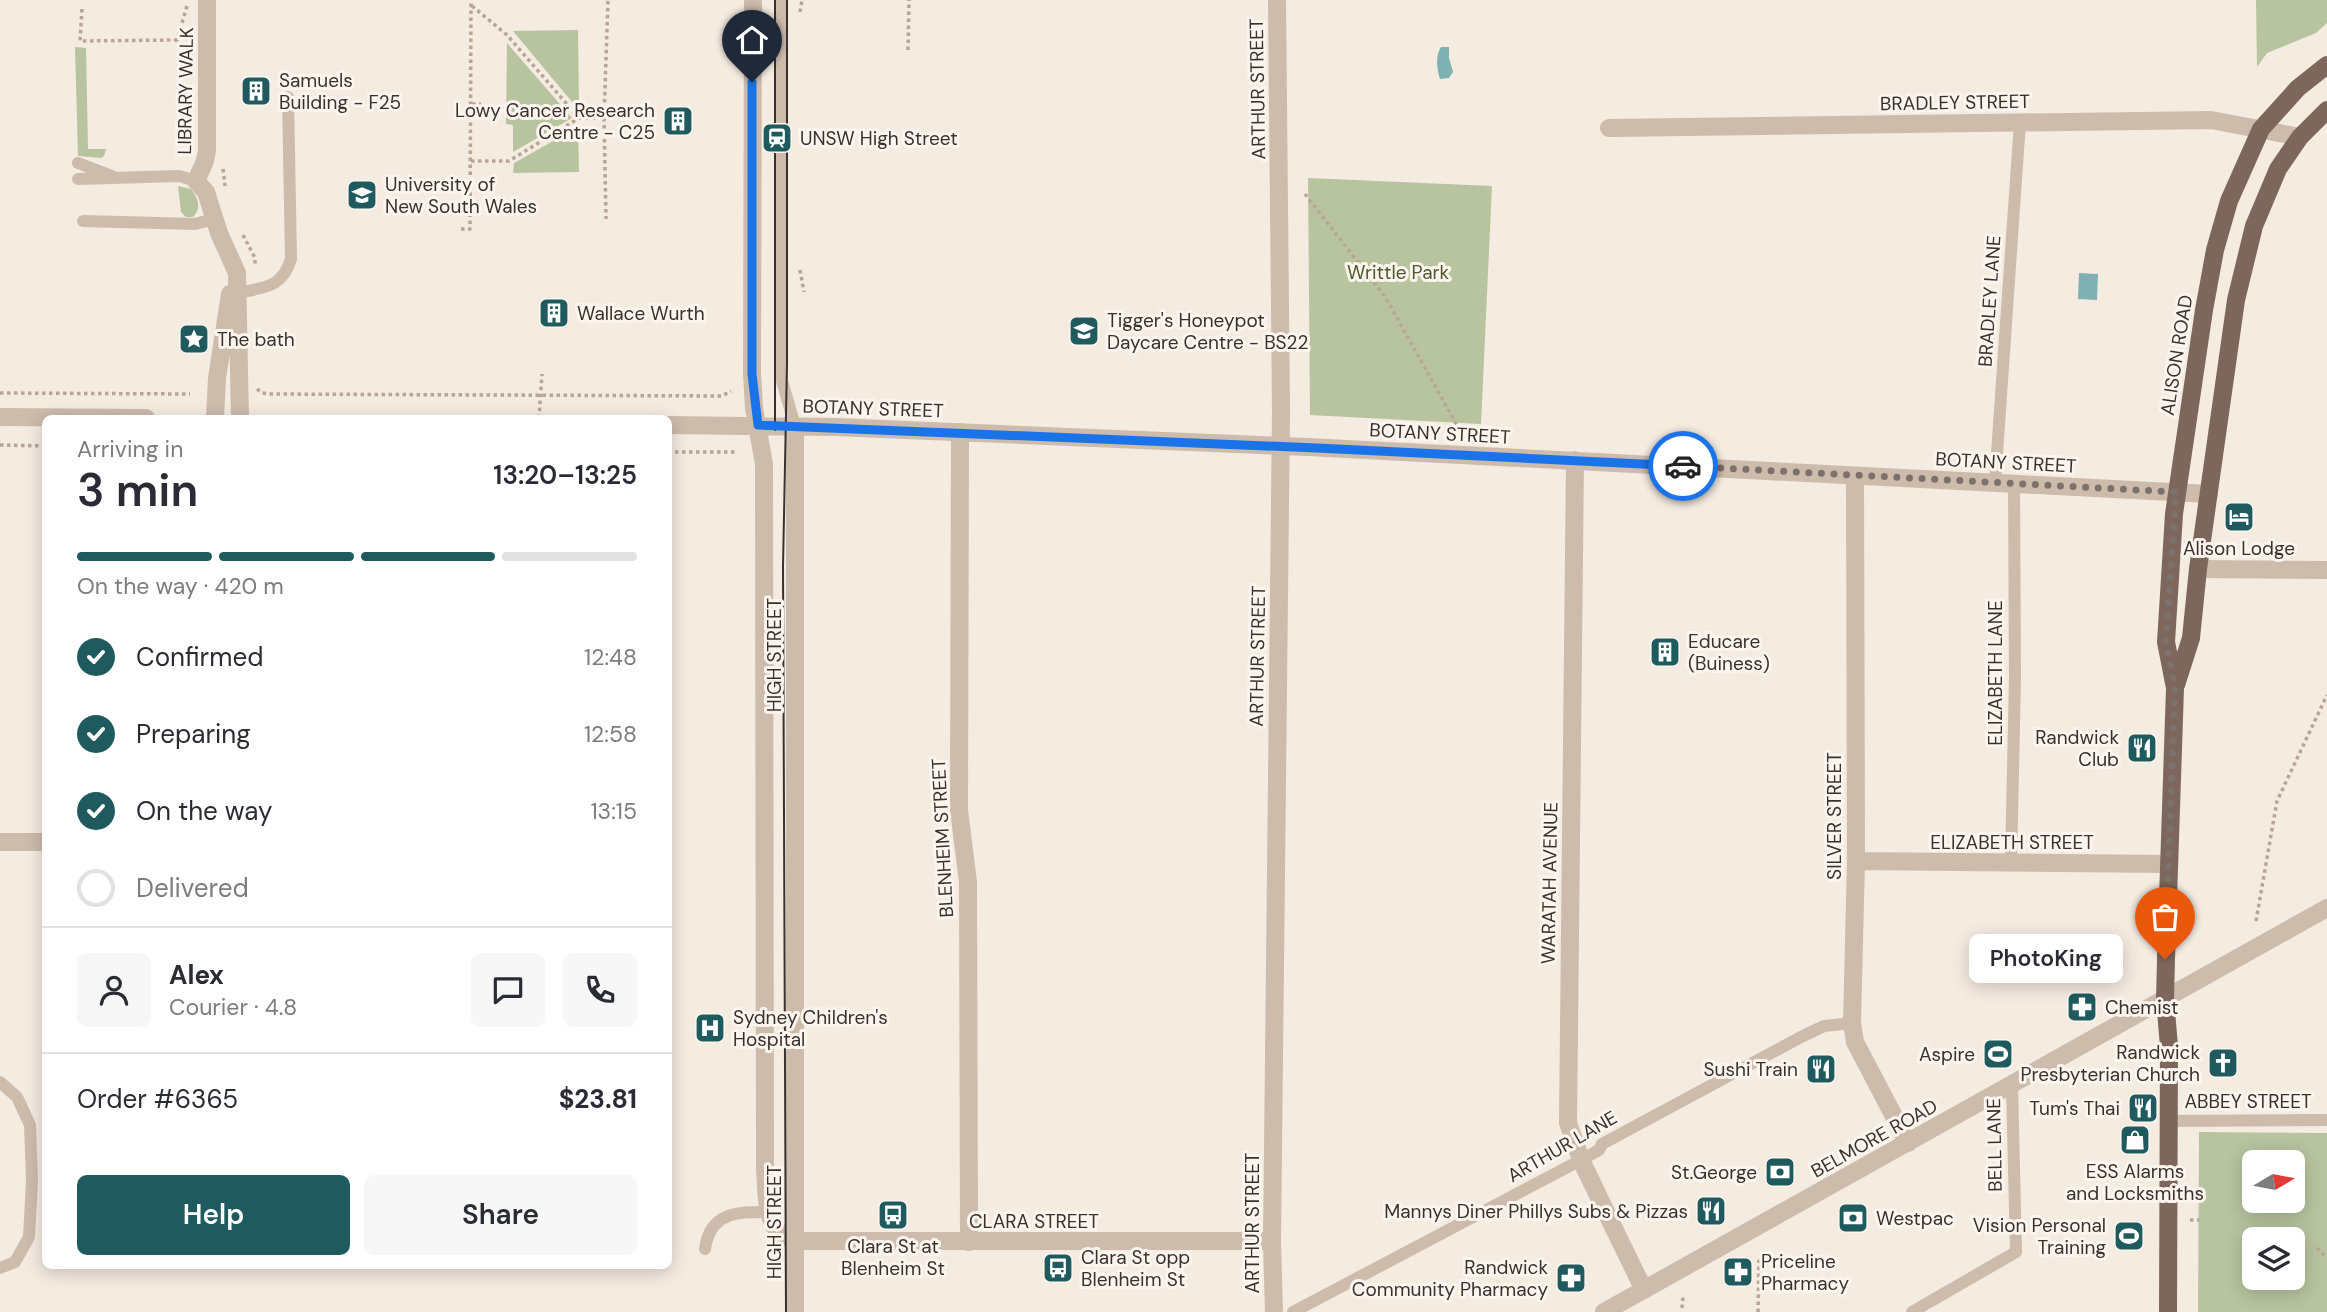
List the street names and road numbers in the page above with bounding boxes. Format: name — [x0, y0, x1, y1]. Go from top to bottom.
street label: ARTHUR STREET — [1244, 18, 1271, 160]
street label: LIBRARY WALK — [172, 27, 199, 155]
street label: BRADLEY STREET — [1880, 89, 2031, 116]
street label: BRADLEY LANE — [1972, 234, 2007, 368]
street label: ALISON ROAD — [2155, 293, 2198, 417]
street label: BOTANY STREET — [802, 394, 944, 423]
street label: BOTANY STREET — [1369, 417, 1511, 450]
street label: BOTANY STREET — [1935, 446, 2077, 479]
street label: ARTHUR STREET — [1244, 585, 1271, 727]
street label: HIGH STREET — [762, 597, 787, 712]
street label: ELIZABETH LANE — [1983, 600, 2008, 746]
street label: SILVER STREET — [1822, 752, 1847, 880]
street label: BLENHEIM STREET — [926, 757, 959, 918]
street label: WARATAH AVENUE — [1536, 802, 1563, 964]
street label: ELIZABETH STREET — [1930, 830, 2094, 855]
street label: ABBEY STREET — [2184, 1089, 2312, 1114]
street label: BELMORE ROAD — [1807, 1093, 1942, 1183]
street label: BELL LANE — [1981, 1098, 2008, 1192]
street label: ARTHUR LANE — [1503, 1105, 1622, 1188]
street label: ARTHUR STREET — [1240, 1152, 1265, 1294]
street label: HIGH STREET — [762, 1164, 787, 1279]
street label: CLARA STREET — [969, 1209, 1099, 1234]

